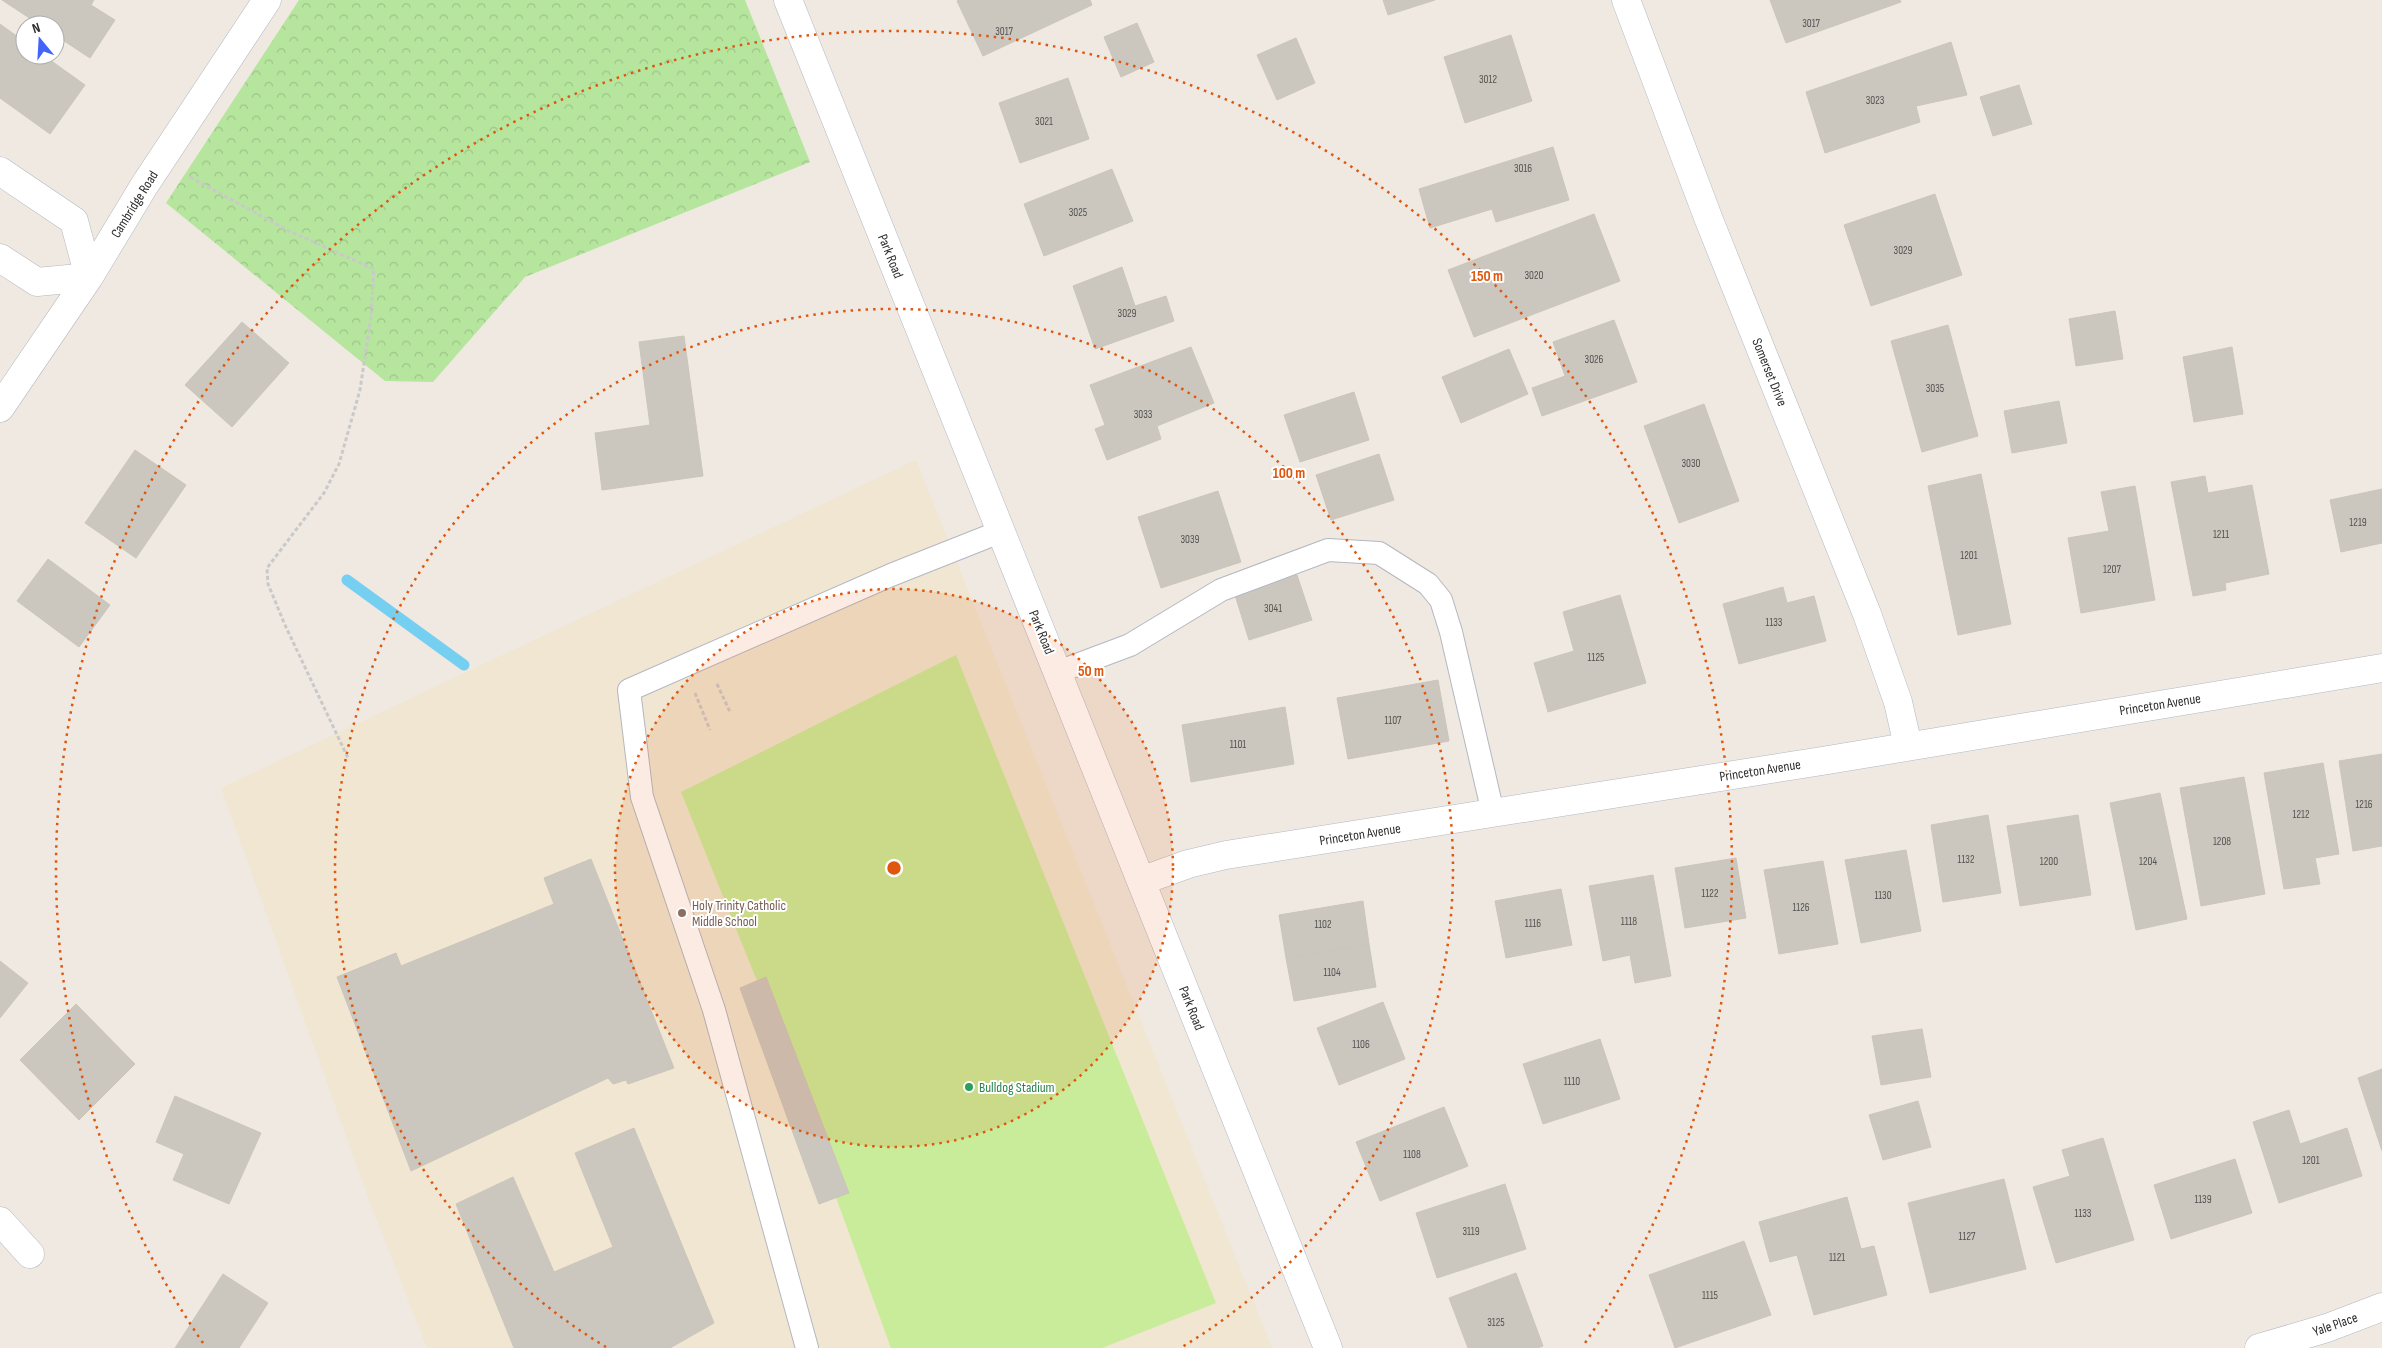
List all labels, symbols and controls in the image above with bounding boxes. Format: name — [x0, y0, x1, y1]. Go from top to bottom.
north arrow — [15, 15, 65, 65]
house number: 3017 — [1802, 17, 1820, 30]
text: N — [30, 19, 42, 37]
house number: 3017 — [995, 25, 1013, 38]
house number: 3012 — [1479, 73, 1497, 86]
house number: 3023 — [1866, 94, 1885, 107]
house number: 3021 — [1035, 115, 1053, 128]
house number: 3016 — [1514, 162, 1532, 175]
street label: Cambridge Road — [107, 167, 162, 241]
house number: 3025 — [1069, 206, 1087, 219]
street label: Park Road — [874, 232, 907, 281]
house number: 3029 — [1894, 244, 1913, 257]
text: 150 m — [1471, 267, 1503, 286]
house number: 3020 — [1525, 269, 1544, 282]
house number: 3029 — [1118, 307, 1137, 320]
street label: Somerset Drive — [1748, 336, 1791, 409]
house number: 3026 — [1585, 353, 1604, 366]
house number: 3035 — [1926, 382, 1944, 395]
house number: 3033 — [1134, 408, 1153, 421]
house number: 3030 — [1681, 457, 1701, 470]
text: 100 m — [1273, 464, 1305, 483]
house number: 1219 — [2349, 516, 2367, 529]
house number: 1211 — [2213, 528, 2229, 541]
house number: 3039 — [1181, 533, 1200, 546]
house number: 1201 — [1960, 549, 1978, 562]
house number: 1207 — [2103, 563, 2121, 576]
house number: 3041 — [1264, 602, 1282, 615]
street label: Park Road — [1025, 608, 1058, 657]
house number: 1133 — [1766, 616, 1783, 629]
house number: 1125 — [1588, 651, 1604, 664]
text: 50 m — [1078, 662, 1104, 681]
street label: Princeton Avenue — [2118, 690, 2202, 719]
house number: 1107 — [1385, 714, 1402, 727]
house number: 1101 — [1230, 738, 1246, 751]
street label: Princeton Avenue — [1718, 756, 1802, 785]
house number: 1216 — [2355, 798, 2373, 811]
house number: 1212 — [2292, 808, 2310, 821]
street label: Princeton Avenue — [1318, 820, 1402, 849]
house number: 1208 — [2213, 835, 2231, 848]
house number: 1132 — [1958, 853, 1975, 866]
house number: 1200 — [2040, 855, 2058, 868]
house number: 1204 — [2139, 855, 2157, 868]
centre of rings — [885, 859, 903, 877]
house number: 1122 — [1702, 887, 1719, 900]
house number: 1130 — [1874, 889, 1892, 902]
place label: Holy Trinity Catholic Middle School — [692, 897, 786, 930]
house number: 1126 — [1792, 901, 1810, 914]
marker: Holy Trinity Catholic Middle School — [676, 907, 688, 919]
house number: 1118 — [1621, 915, 1637, 928]
house number: 1116 — [1525, 917, 1541, 930]
house number: 1102 — [1314, 918, 1332, 931]
house number: 1104 — [1323, 966, 1341, 979]
street label: Park Road — [1175, 984, 1208, 1033]
house number: 1106 — [1352, 1038, 1370, 1051]
house number: 1110 — [1564, 1075, 1580, 1088]
place label: Bulldog Stadium — [979, 1079, 1055, 1096]
marker: Bulldog Stadium — [963, 1081, 975, 1093]
house number: 1108 — [1403, 1148, 1421, 1161]
house number: 1201 — [2302, 1154, 2320, 1167]
house number: 1139 — [2194, 1193, 2212, 1206]
house number: 1133 — [2075, 1207, 2092, 1220]
house number: 3119 — [1462, 1225, 1480, 1238]
house number: 1127 — [1959, 1230, 1976, 1243]
house number: 1121 — [1829, 1251, 1845, 1264]
house number: 1115 — [1702, 1289, 1718, 1302]
street label: Yale Place — [2311, 1309, 2360, 1340]
house number: 3125 — [1487, 1316, 1505, 1329]

